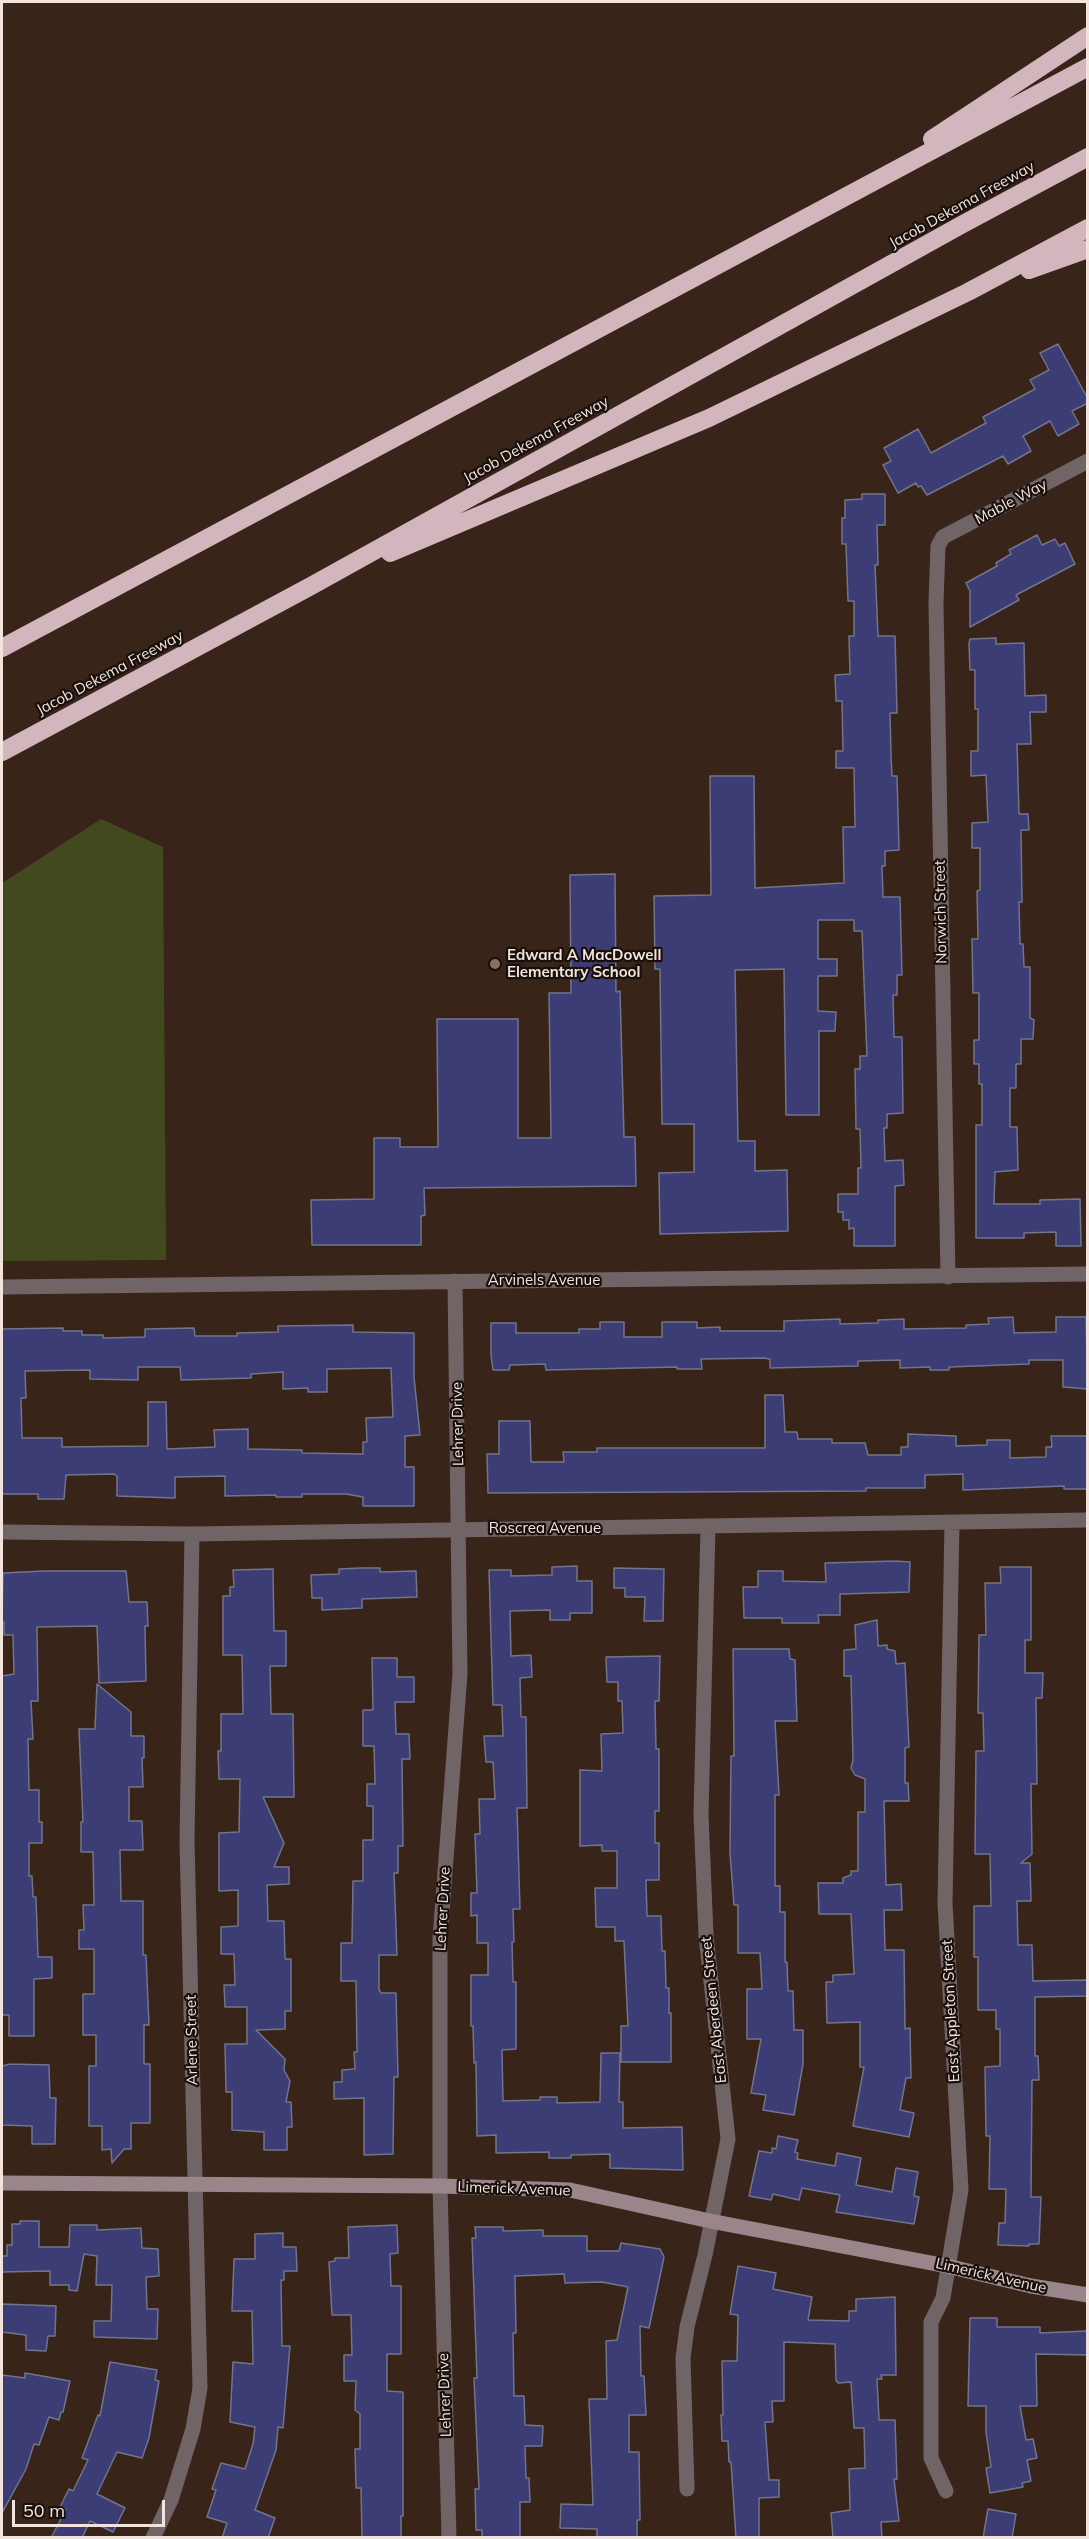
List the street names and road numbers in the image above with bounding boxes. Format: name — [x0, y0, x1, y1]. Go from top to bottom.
street label: Jacob Dekema Freeway — [886, 158, 1038, 252]
street label: Jacob Dekema Freeway — [460, 393, 612, 487]
street label: Mable Way — [972, 475, 1050, 529]
street label: Jacob Dekema Freeway — [34, 627, 186, 719]
street label: Norwich Street — [931, 860, 951, 964]
street label: Arvinels Avenue — [488, 1271, 600, 1289]
street label: Lehrer Drive — [448, 1382, 468, 1466]
street label: Roscrea Avenue — [489, 1519, 601, 1537]
street label: Lehrer Drive — [432, 1867, 454, 1951]
street label: East Aberdeen Street — [697, 1936, 731, 2084]
street label: East Appleton Street — [938, 1939, 964, 2083]
street label: Arlene Street — [182, 1995, 202, 2085]
street label: Limerick Avenue — [457, 2178, 571, 2200]
street label: Limerick Avenue — [934, 2254, 1048, 2298]
street label: Lehrer Drive — [435, 2353, 455, 2437]

